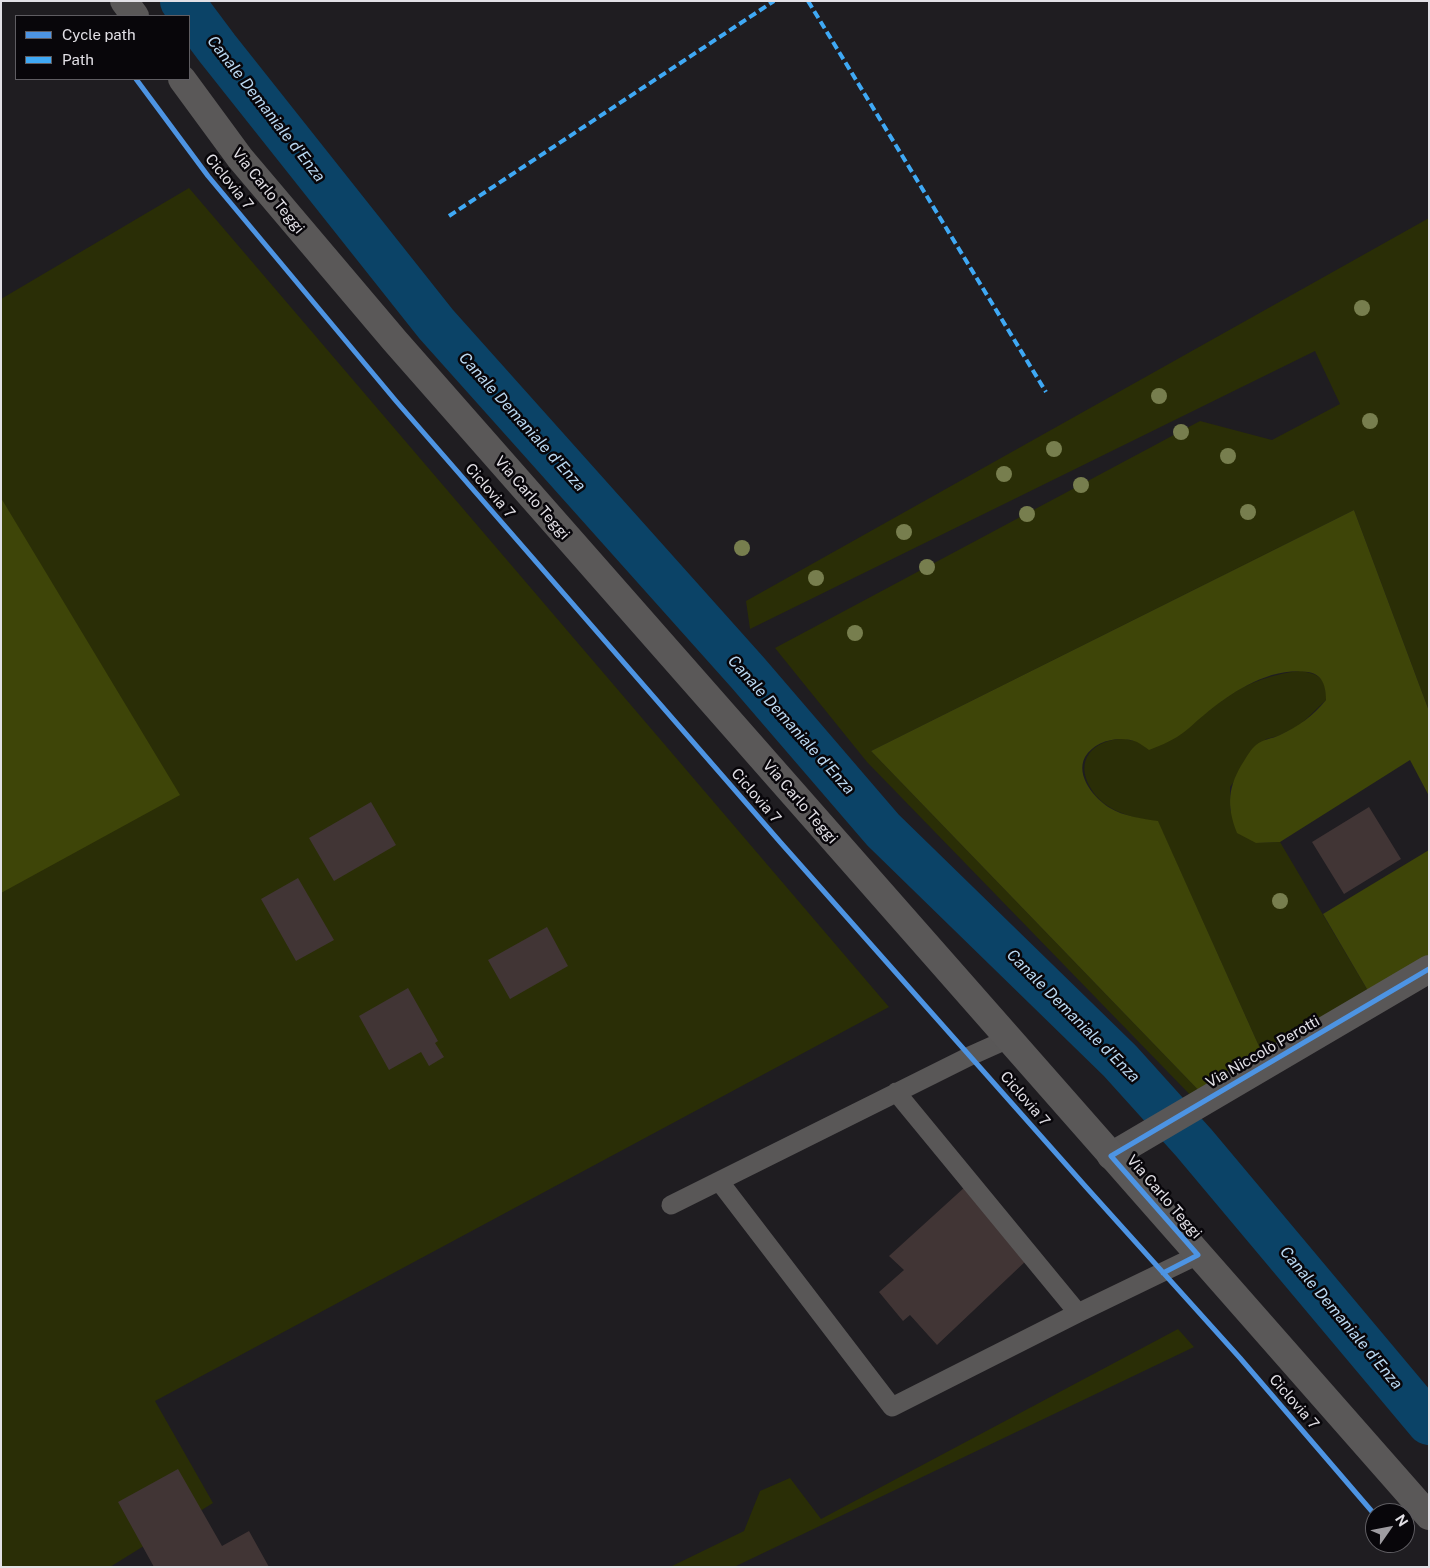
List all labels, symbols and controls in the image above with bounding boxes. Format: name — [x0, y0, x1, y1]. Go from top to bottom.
legend — [15, 15, 190, 80]
text: Cycle path — [62, 26, 136, 43]
water label: Canale Demaniale d'Enza — [203, 32, 329, 186]
text: Path — [62, 51, 94, 68]
street label: Via Carlo Teggi — [228, 145, 308, 237]
street label: Ciclovia 7 — [201, 150, 257, 214]
water label: Canale Demaniale d'Enza — [455, 349, 589, 495]
street label: Via Carlo Teggi — [491, 453, 573, 543]
street label: Ciclovia 7 — [461, 460, 519, 522]
water label: Canale Demaniale d'Enza — [724, 652, 858, 798]
street label: Via Carlo Teggi — [759, 757, 841, 847]
street label: Ciclovia 7 — [727, 765, 785, 827]
water label: Canale Demaniale d'Enza — [1002, 945, 1144, 1087]
street label: Via Niccolò Perotti — [1203, 1012, 1323, 1092]
street label: Ciclovia 7 — [996, 1068, 1054, 1130]
street label: Via Carlo Teggi — [1123, 1152, 1205, 1242]
water label: Canale Demaniale d'Enza — [1276, 1243, 1406, 1393]
street label: Ciclovia 7 — [1265, 1371, 1323, 1433]
north arrow — [1365, 1503, 1415, 1553]
text: N — [1392, 1511, 1411, 1529]

